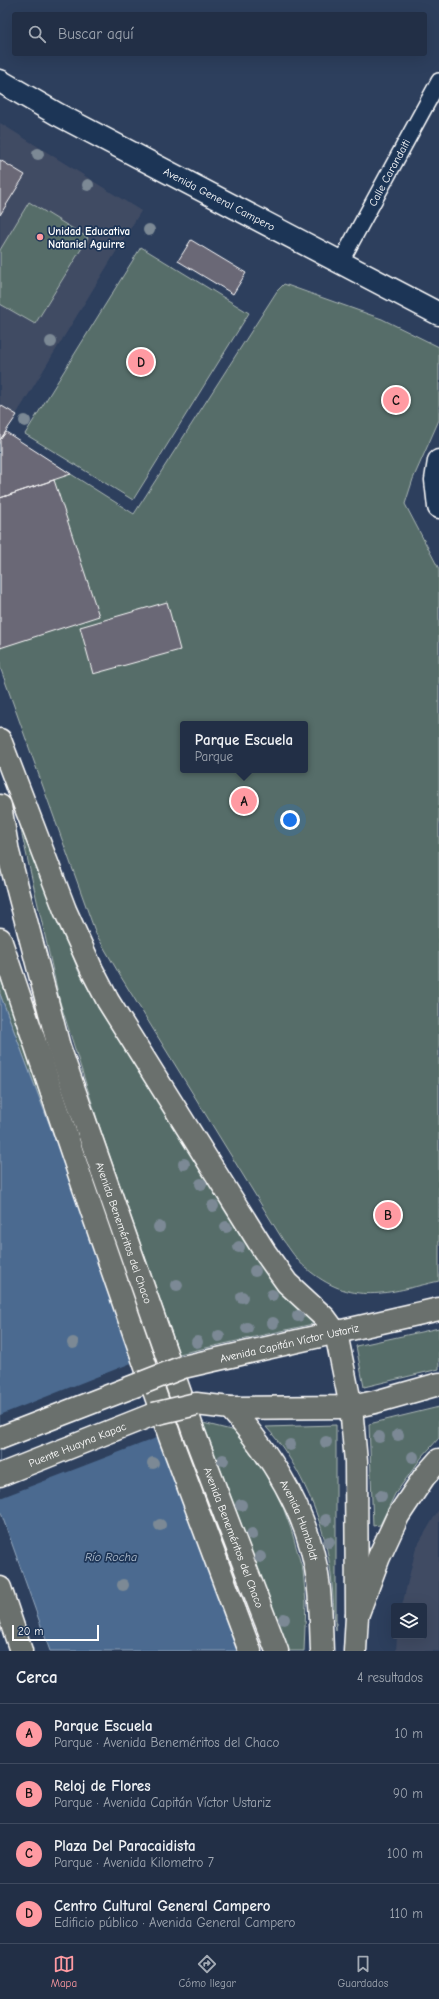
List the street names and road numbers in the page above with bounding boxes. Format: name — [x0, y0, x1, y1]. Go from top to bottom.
street label: Calle Carandaiti — [366, 137, 413, 208]
street label: Avenida General Campero — [161, 164, 277, 234]
street label: Avenida Beneméritos del Chaco — [93, 1160, 155, 1306]
street label: Avenida Capitán Víctor Ustariz — [219, 1321, 360, 1365]
street label: Puente Huayna Kapac — [27, 1419, 128, 1470]
street label: Avenida Beneméritos del Chaco — [201, 1465, 267, 1610]
street label: Avenida Humboldt — [277, 1477, 321, 1562]

